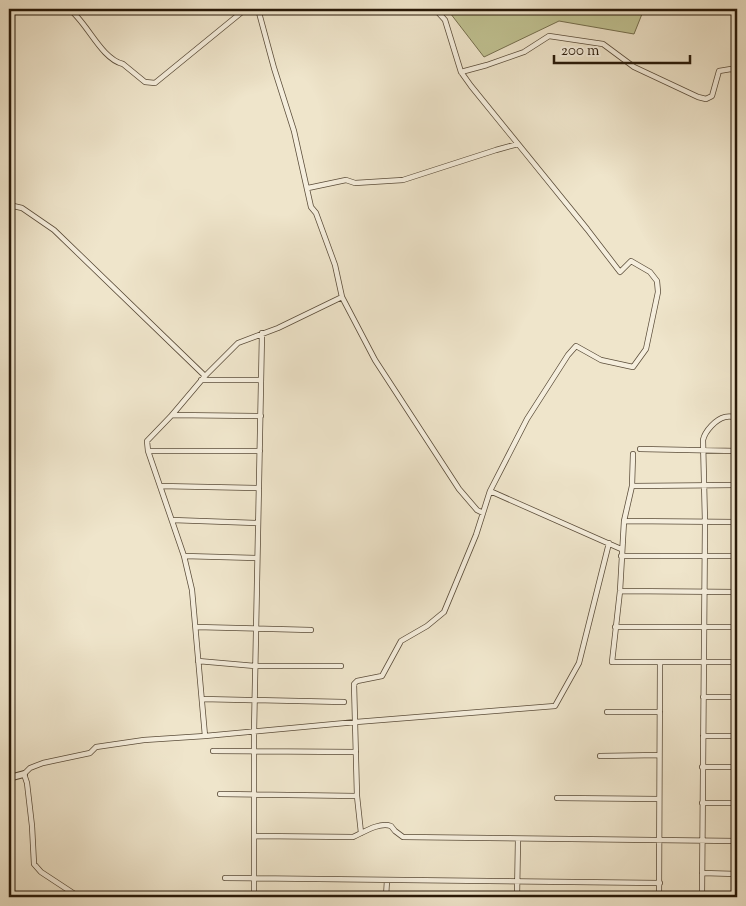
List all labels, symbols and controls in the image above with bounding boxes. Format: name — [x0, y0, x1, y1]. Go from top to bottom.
scale bar — [554, 32, 690, 64]
text: 200 m — [561, 41, 600, 62]

